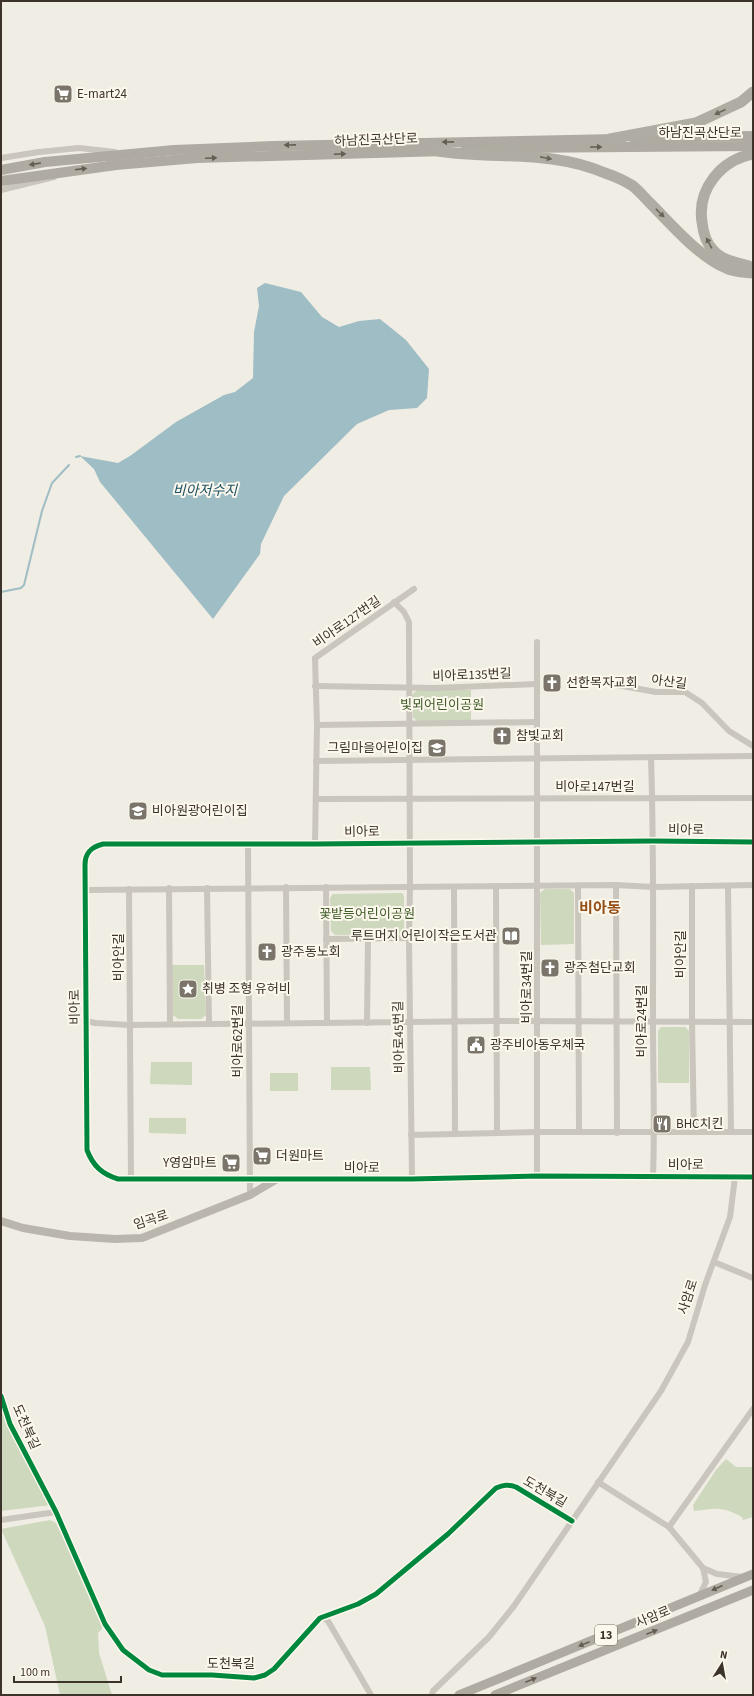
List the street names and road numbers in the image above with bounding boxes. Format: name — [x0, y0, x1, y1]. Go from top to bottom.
street label: 하남진곡산단로 — [658, 124, 742, 142]
street label: 하남진곡산단로 — [334, 130, 418, 150]
street label: 비아로127번길 — [309, 592, 385, 652]
street label: 비아로135번길 — [432, 665, 512, 685]
street label: 아산길 — [650, 671, 688, 693]
street label: 비아로147번길 — [555, 778, 635, 796]
street label: 비아로 — [668, 821, 704, 839]
street label: 비아로 — [344, 823, 380, 841]
street label: 비아안길 — [672, 930, 690, 978]
street label: 비아안길 — [110, 933, 128, 981]
street label: 비아로34번길 — [518, 951, 536, 1023]
street label: 비아로24번길 — [633, 985, 651, 1057]
street label: 비아로 — [66, 989, 84, 1025]
street label: 비아로45번길 — [389, 1000, 409, 1074]
street label: 비아로62번길 — [229, 1005, 247, 1077]
street label: 비아로 — [668, 1156, 704, 1174]
street label: 비아로 — [344, 1159, 380, 1177]
street label: 임곡로 — [131, 1206, 171, 1234]
street label: 사암로 — [674, 1277, 702, 1317]
street label: 도천북길 — [8, 1401, 44, 1453]
street label: 도천북길 — [520, 1472, 570, 1512]
street label: 사암로 — [633, 1602, 673, 1632]
road number: 13 — [595, 1625, 617, 1645]
street label: 도천북길 — [207, 1655, 255, 1673]

